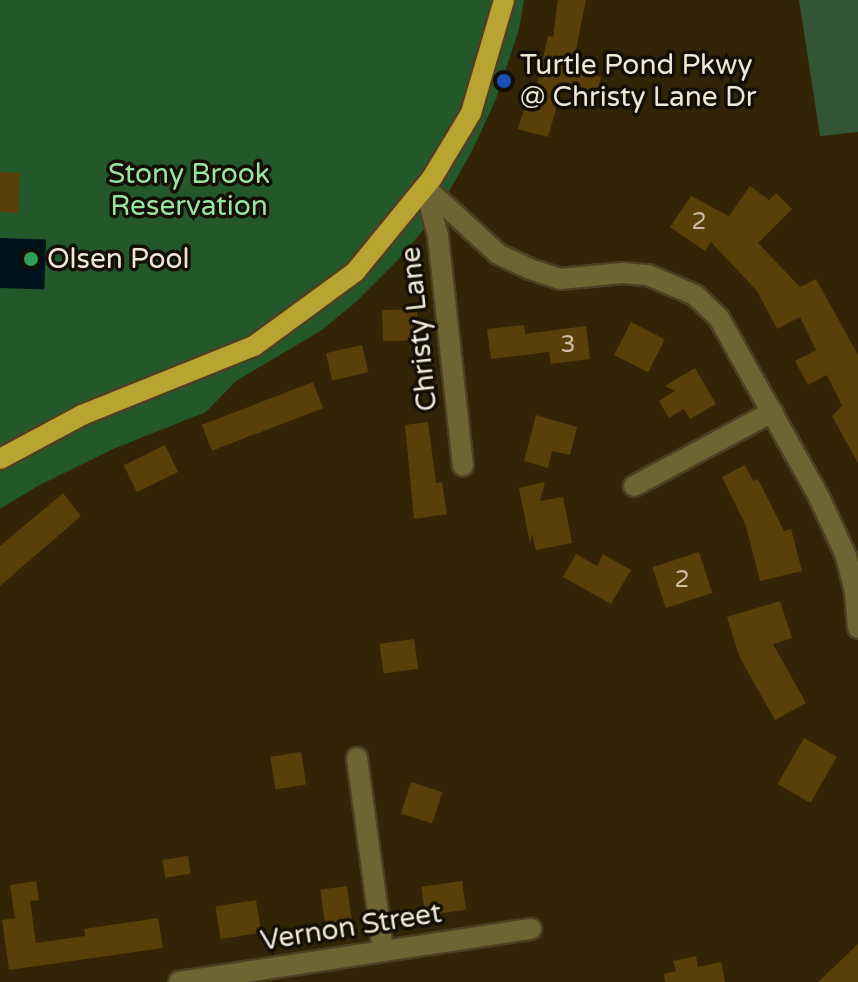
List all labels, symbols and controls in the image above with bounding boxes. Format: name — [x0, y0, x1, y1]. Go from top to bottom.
place label: Turtle Pond Pkwy @ Christy Lane Dr — [520, 48, 756, 114]
marker: Turtle Pond Pkwy @ Christy Lane Dr — [495, 72, 513, 90]
park label: Stony Brook Reservation — [108, 157, 270, 223]
house number: 2 — [691, 208, 707, 236]
place label: Olsen Pool — [47, 242, 190, 276]
street label: Christy Lane — [394, 245, 444, 413]
marker: Olsen Pool — [22, 250, 40, 268]
house number: 3 — [560, 331, 576, 359]
house number: 2 — [674, 566, 690, 594]
street label: Vernon Street — [258, 896, 444, 958]

